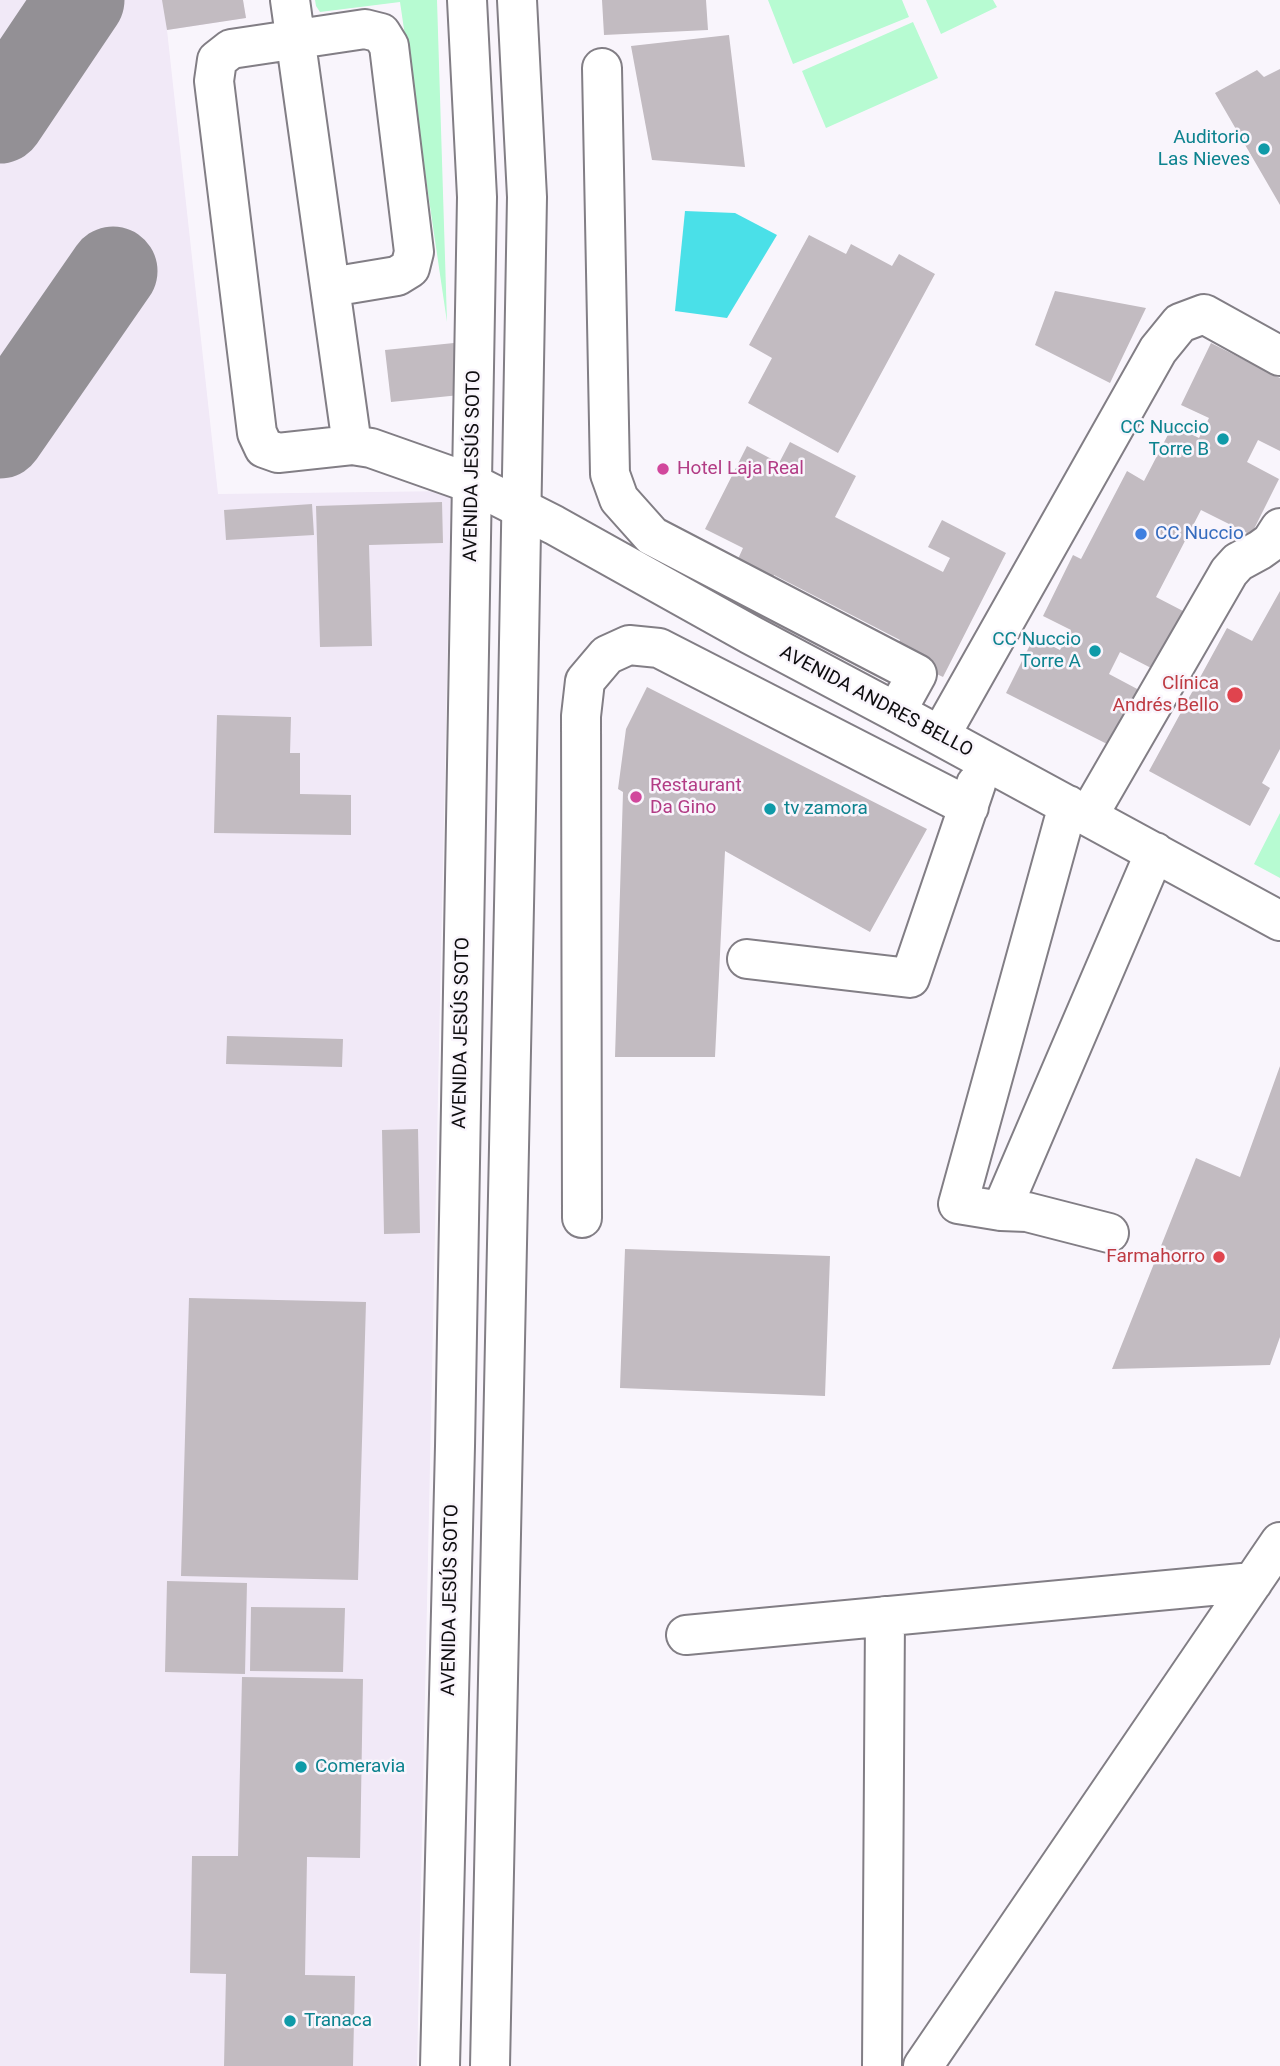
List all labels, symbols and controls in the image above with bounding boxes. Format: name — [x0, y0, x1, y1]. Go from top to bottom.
place label: Auditorio Las Nieves — [1158, 127, 1250, 171]
marker: Auditorio Las Nieves — [1256, 141, 1272, 157]
street label: AVENIDA JESÚS SOTO — [460, 370, 486, 562]
place label: CC Nuccio Torre B — [1120, 417, 1209, 461]
marker: CC Nuccio Torre B — [1215, 431, 1231, 447]
place label: Hotel Laja Real — [677, 458, 804, 480]
marker: Hotel Laja Real — [655, 461, 671, 477]
place label: CC Nuccio — [1155, 523, 1244, 545]
marker: CC Nuccio — [1133, 526, 1149, 542]
place label: CC Nuccio Torre A — [992, 629, 1081, 673]
street label: AVENIDA ANDRES BELLO — [776, 641, 976, 763]
marker: CC Nuccio Torre A — [1087, 643, 1103, 659]
place label: Clínica Andrés Bello — [1113, 673, 1219, 717]
marker: Clínica Andrés Bello — [1225, 685, 1245, 705]
place label: Restaurant Da Gino — [650, 775, 742, 819]
marker: Restaurant Da Gino — [628, 789, 644, 805]
place label: tv zamora — [784, 798, 868, 820]
marker: tv zamora — [762, 801, 778, 817]
street label: AVENIDA JESÚS SOTO — [449, 937, 475, 1129]
place label: Farmahorro — [1106, 1246, 1205, 1268]
marker: Farmahorro — [1211, 1249, 1227, 1265]
street label: AVENIDA JESÚS SOTO — [438, 1504, 464, 1696]
place label: Comeravia — [315, 1756, 405, 1778]
marker: Comeravia — [293, 1759, 309, 1775]
place label: Tranaca — [304, 2010, 372, 2032]
marker: Tranaca — [282, 2013, 298, 2029]

